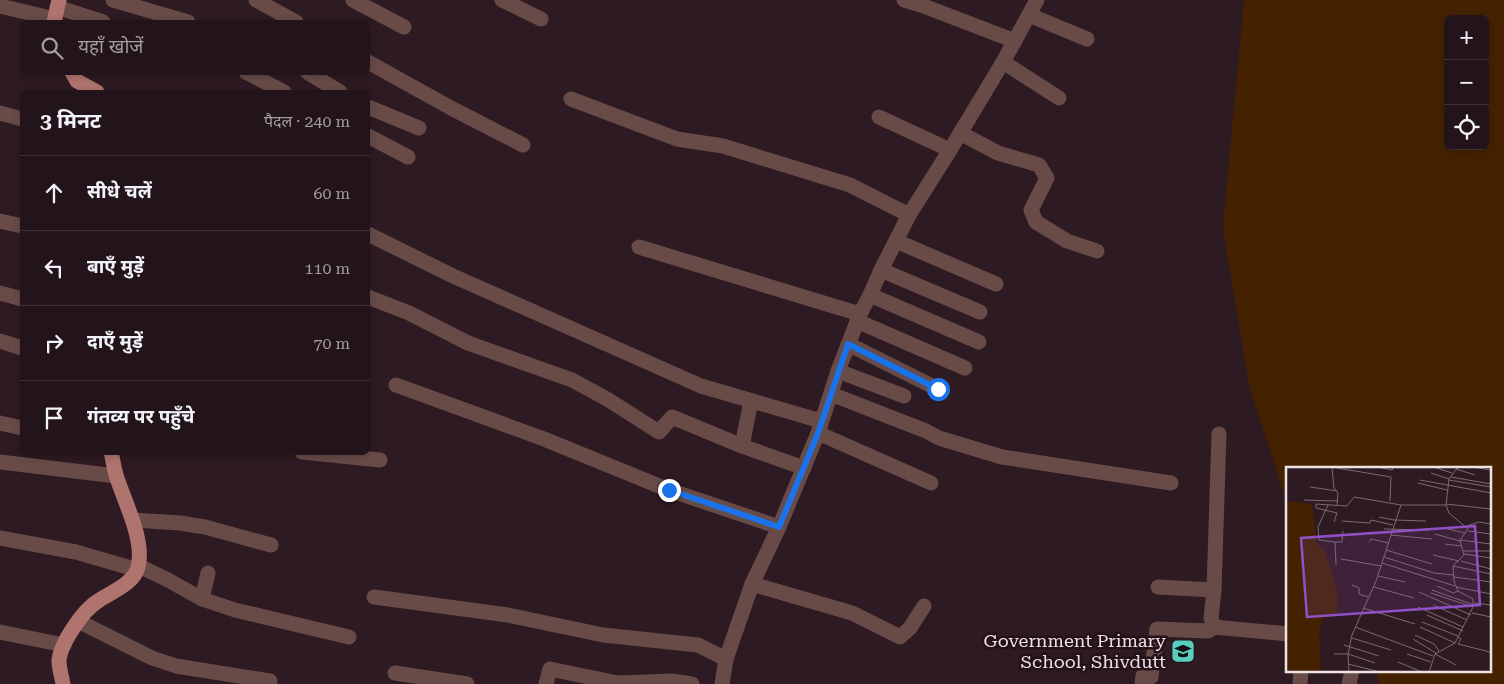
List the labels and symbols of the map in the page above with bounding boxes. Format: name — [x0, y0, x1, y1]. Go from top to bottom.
route start — [927, 378, 950, 401]
inset map — [1286, 467, 1492, 672]
route end — [658, 479, 681, 502]
place label: Government Primary School, Shivdutt — [983, 630, 1166, 672]
school or university icon: Government Primary School, Shivdutt — [1170, 638, 1196, 664]

